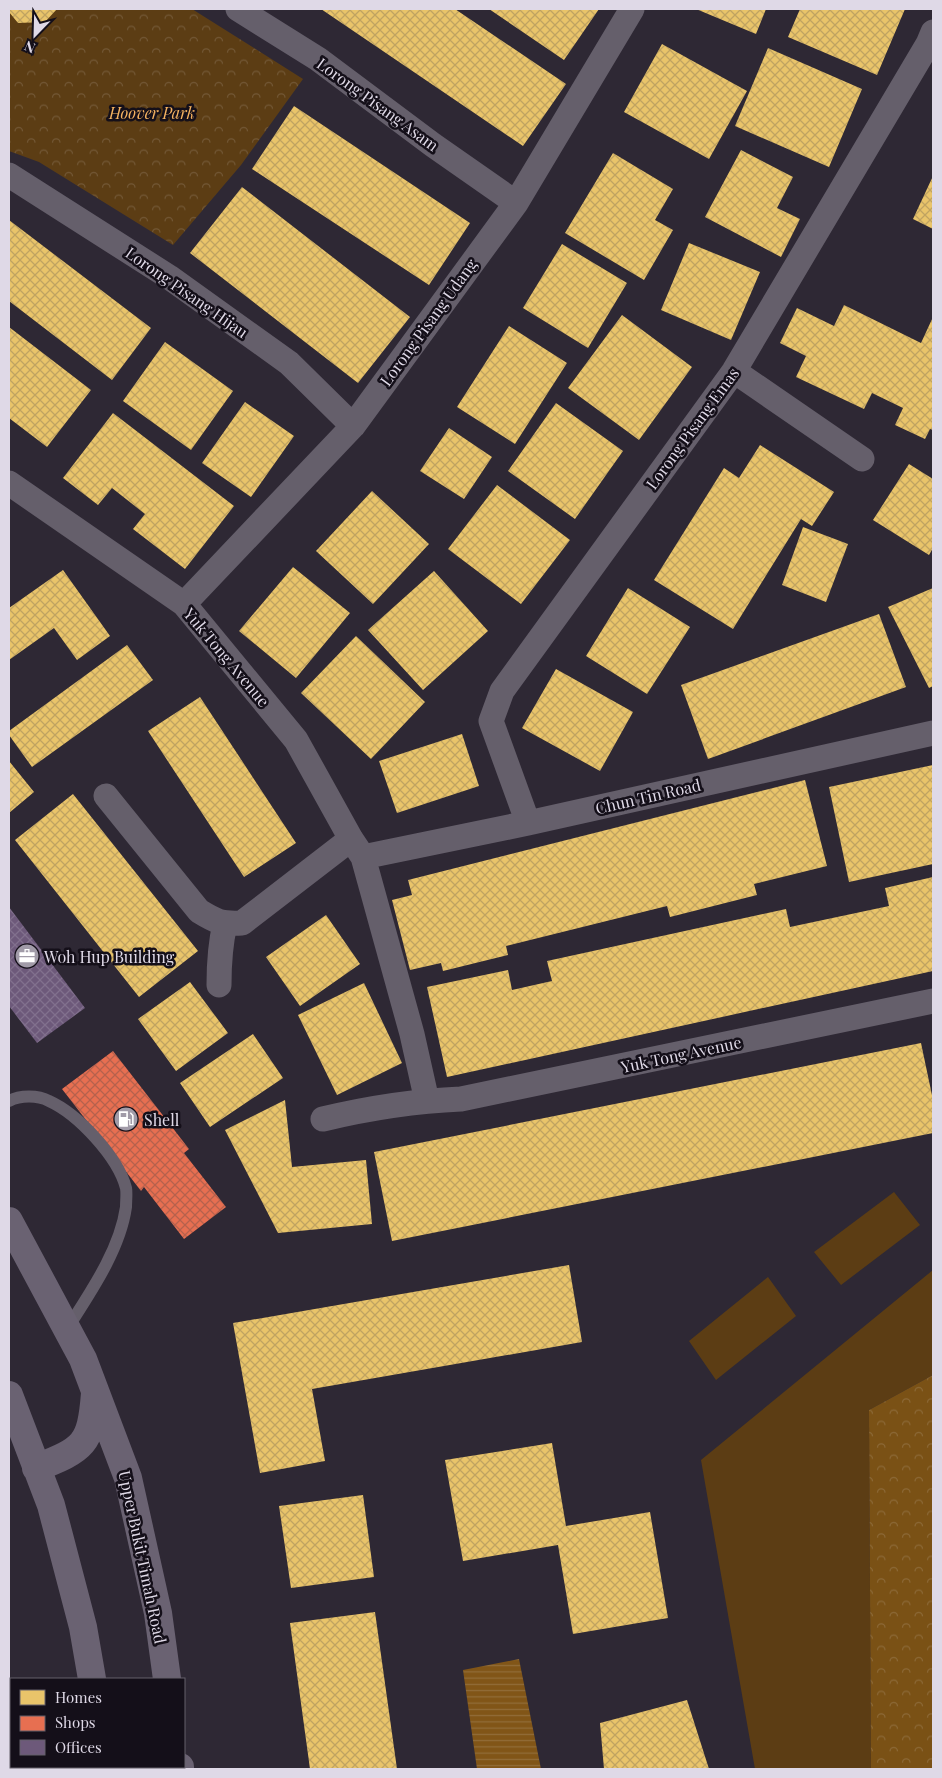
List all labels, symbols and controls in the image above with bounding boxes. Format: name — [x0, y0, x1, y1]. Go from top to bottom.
north arrow — [10, 10, 60, 60]
text: N — [21, 37, 38, 58]
street label: Lorong Pisang Asam — [313, 53, 443, 155]
park label: Hoover Park — [108, 102, 195, 123]
street label: Lorong Pisang Hijau — [122, 242, 252, 342]
street label: Lorong Pisang Udang — [375, 254, 482, 390]
street label: Lorong Pisang Emas — [641, 363, 743, 493]
street label: Yuk Tong Avenue — [179, 603, 274, 711]
street label: Chun Tin Road — [593, 774, 703, 818]
office icon: Woh Hup Building — [14, 943, 40, 969]
place label: Woh Hup Building — [43, 946, 175, 967]
street label: Yuk Tong Avenue — [618, 1031, 743, 1077]
fuel station icon: Shell — [113, 1106, 139, 1132]
place label: Shell — [144, 1109, 180, 1130]
street label: Upper Bukit Timah Road — [114, 1469, 172, 1645]
legend — [10, 1678, 185, 1768]
text: Homes — [55, 1687, 102, 1707]
text: Shops — [55, 1712, 96, 1732]
text: Offices — [55, 1737, 102, 1757]

